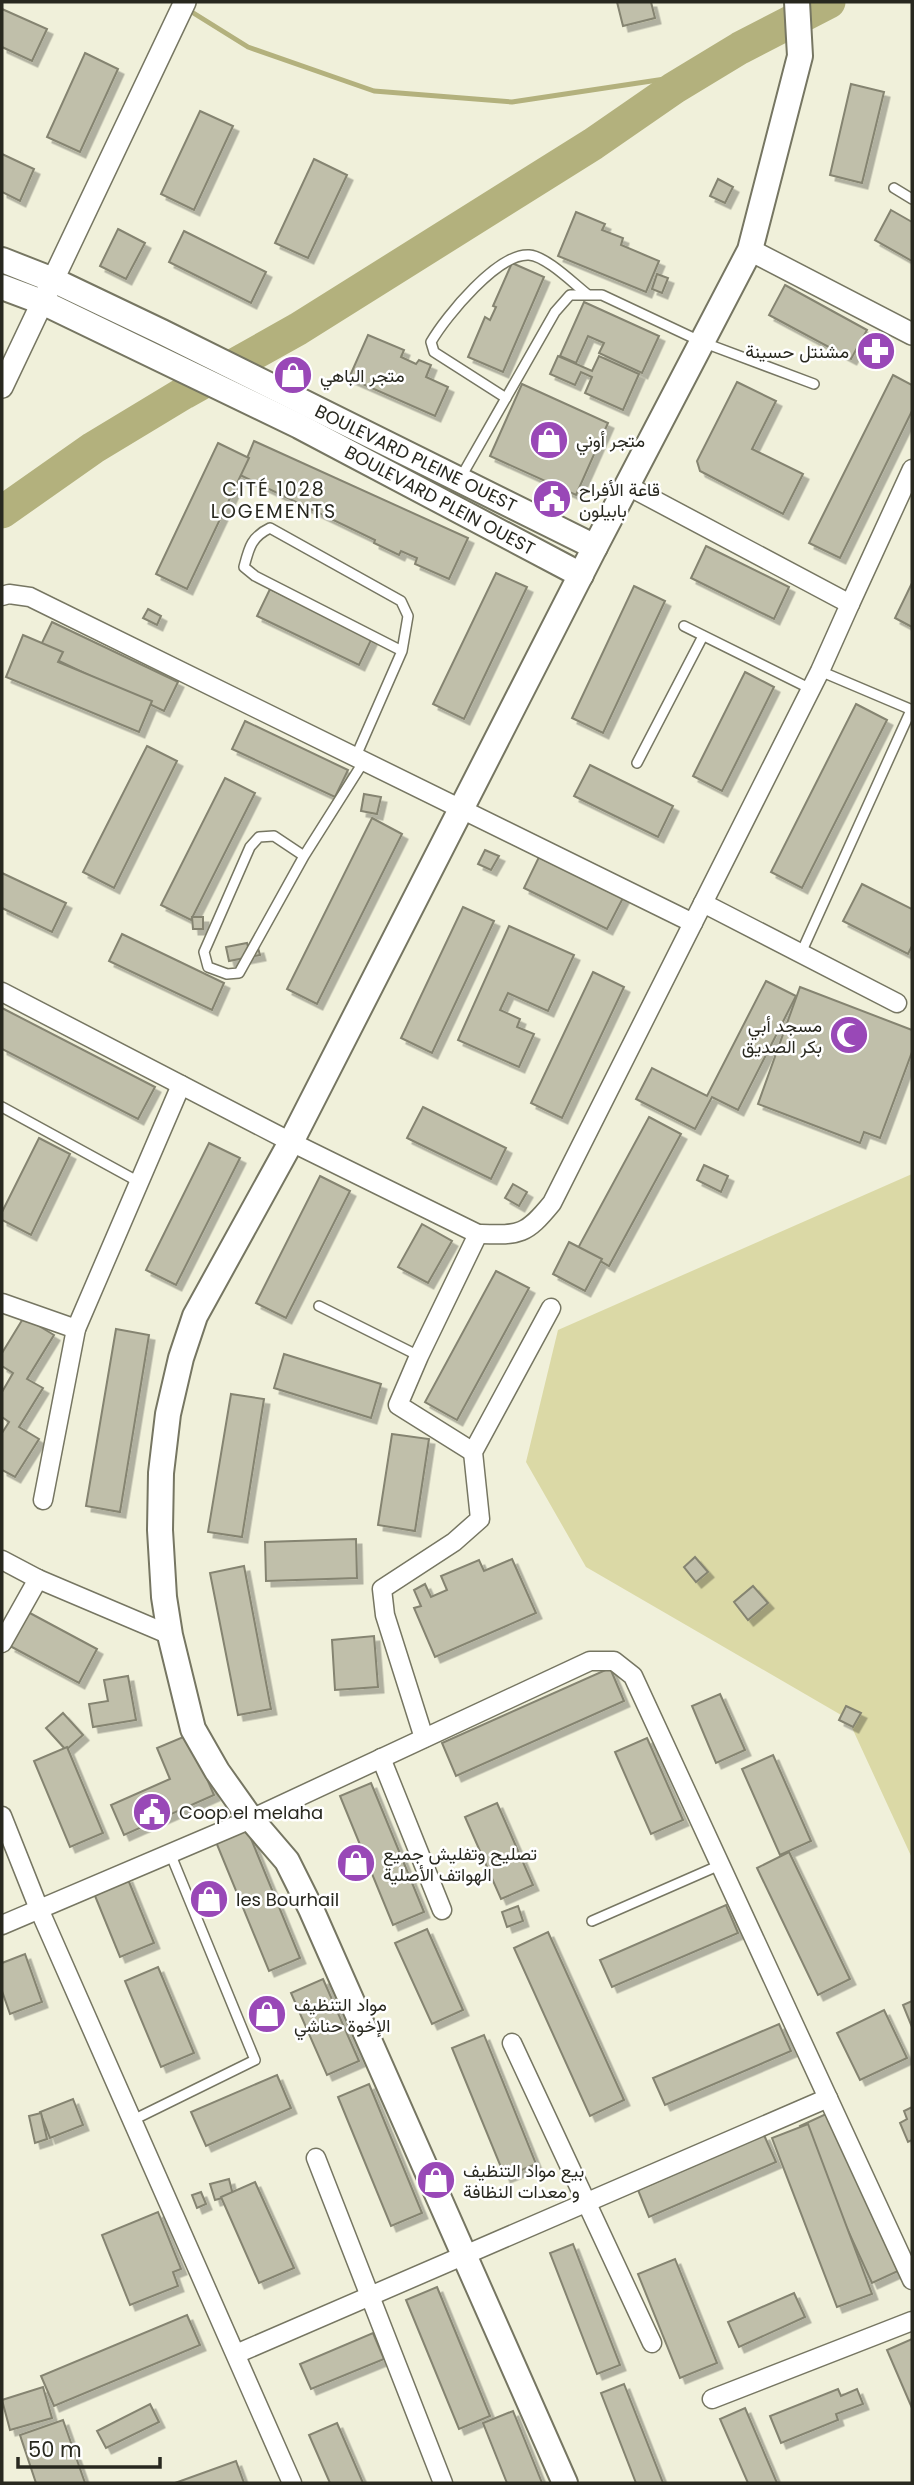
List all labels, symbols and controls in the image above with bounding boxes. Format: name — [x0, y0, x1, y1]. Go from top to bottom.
pharmacy icon: مشنتل حسينة — [855, 330, 897, 372]
place label: مشنتل حسينة — [745, 339, 849, 364]
shop icon: متجر الباهي — [272, 354, 314, 396]
place label: متجر الباهي — [320, 363, 405, 391]
street label: BOULEVARD PLEINE OUEST — [311, 398, 521, 518]
shop icon: متجر أوني — [528, 419, 570, 461]
place label: متجر أوني — [576, 428, 645, 456]
street label: BOULEVARD PLEIN OUEST — [340, 439, 540, 561]
district label: CITÉ 1028 LOGEMENTS — [211, 476, 337, 525]
place label: قاعة الأفراح بابيلون — [579, 477, 660, 523]
public building icon: قاعة الأفراح بابيلون — [531, 478, 573, 520]
place label: مسجد أبي بكر الصديق — [742, 1013, 822, 1059]
mosque icon: مسجد أبي بكر الصديق — [828, 1014, 870, 1056]
public building icon: Coop el melaha — [131, 1791, 173, 1833]
place label: Coop el melaha — [179, 1800, 323, 1825]
place label: تصليح وتفليش جميع الهواتف الأصلية — [383, 1841, 537, 1887]
shop icon: تصليح وتفليش جميع الهواتف الأصلية — [335, 1842, 377, 1884]
shop icon: les Bourhail — [188, 1878, 230, 1920]
place label: les Bourhail — [236, 1887, 339, 1912]
place label: مواد التنظيف الإخوة حناشي — [294, 1992, 390, 2041]
shop icon: مواد التنظيف الإخوة حناشي — [246, 1993, 288, 2035]
place label: بيع مواد التنظيف و معدات النظافة — [463, 2158, 584, 2204]
shop icon: بيع مواد التنظيف و معدات النظافة — [415, 2159, 457, 2201]
scale bar — [18, 2426, 159, 2470]
text: 50 m — [28, 2435, 82, 2464]

